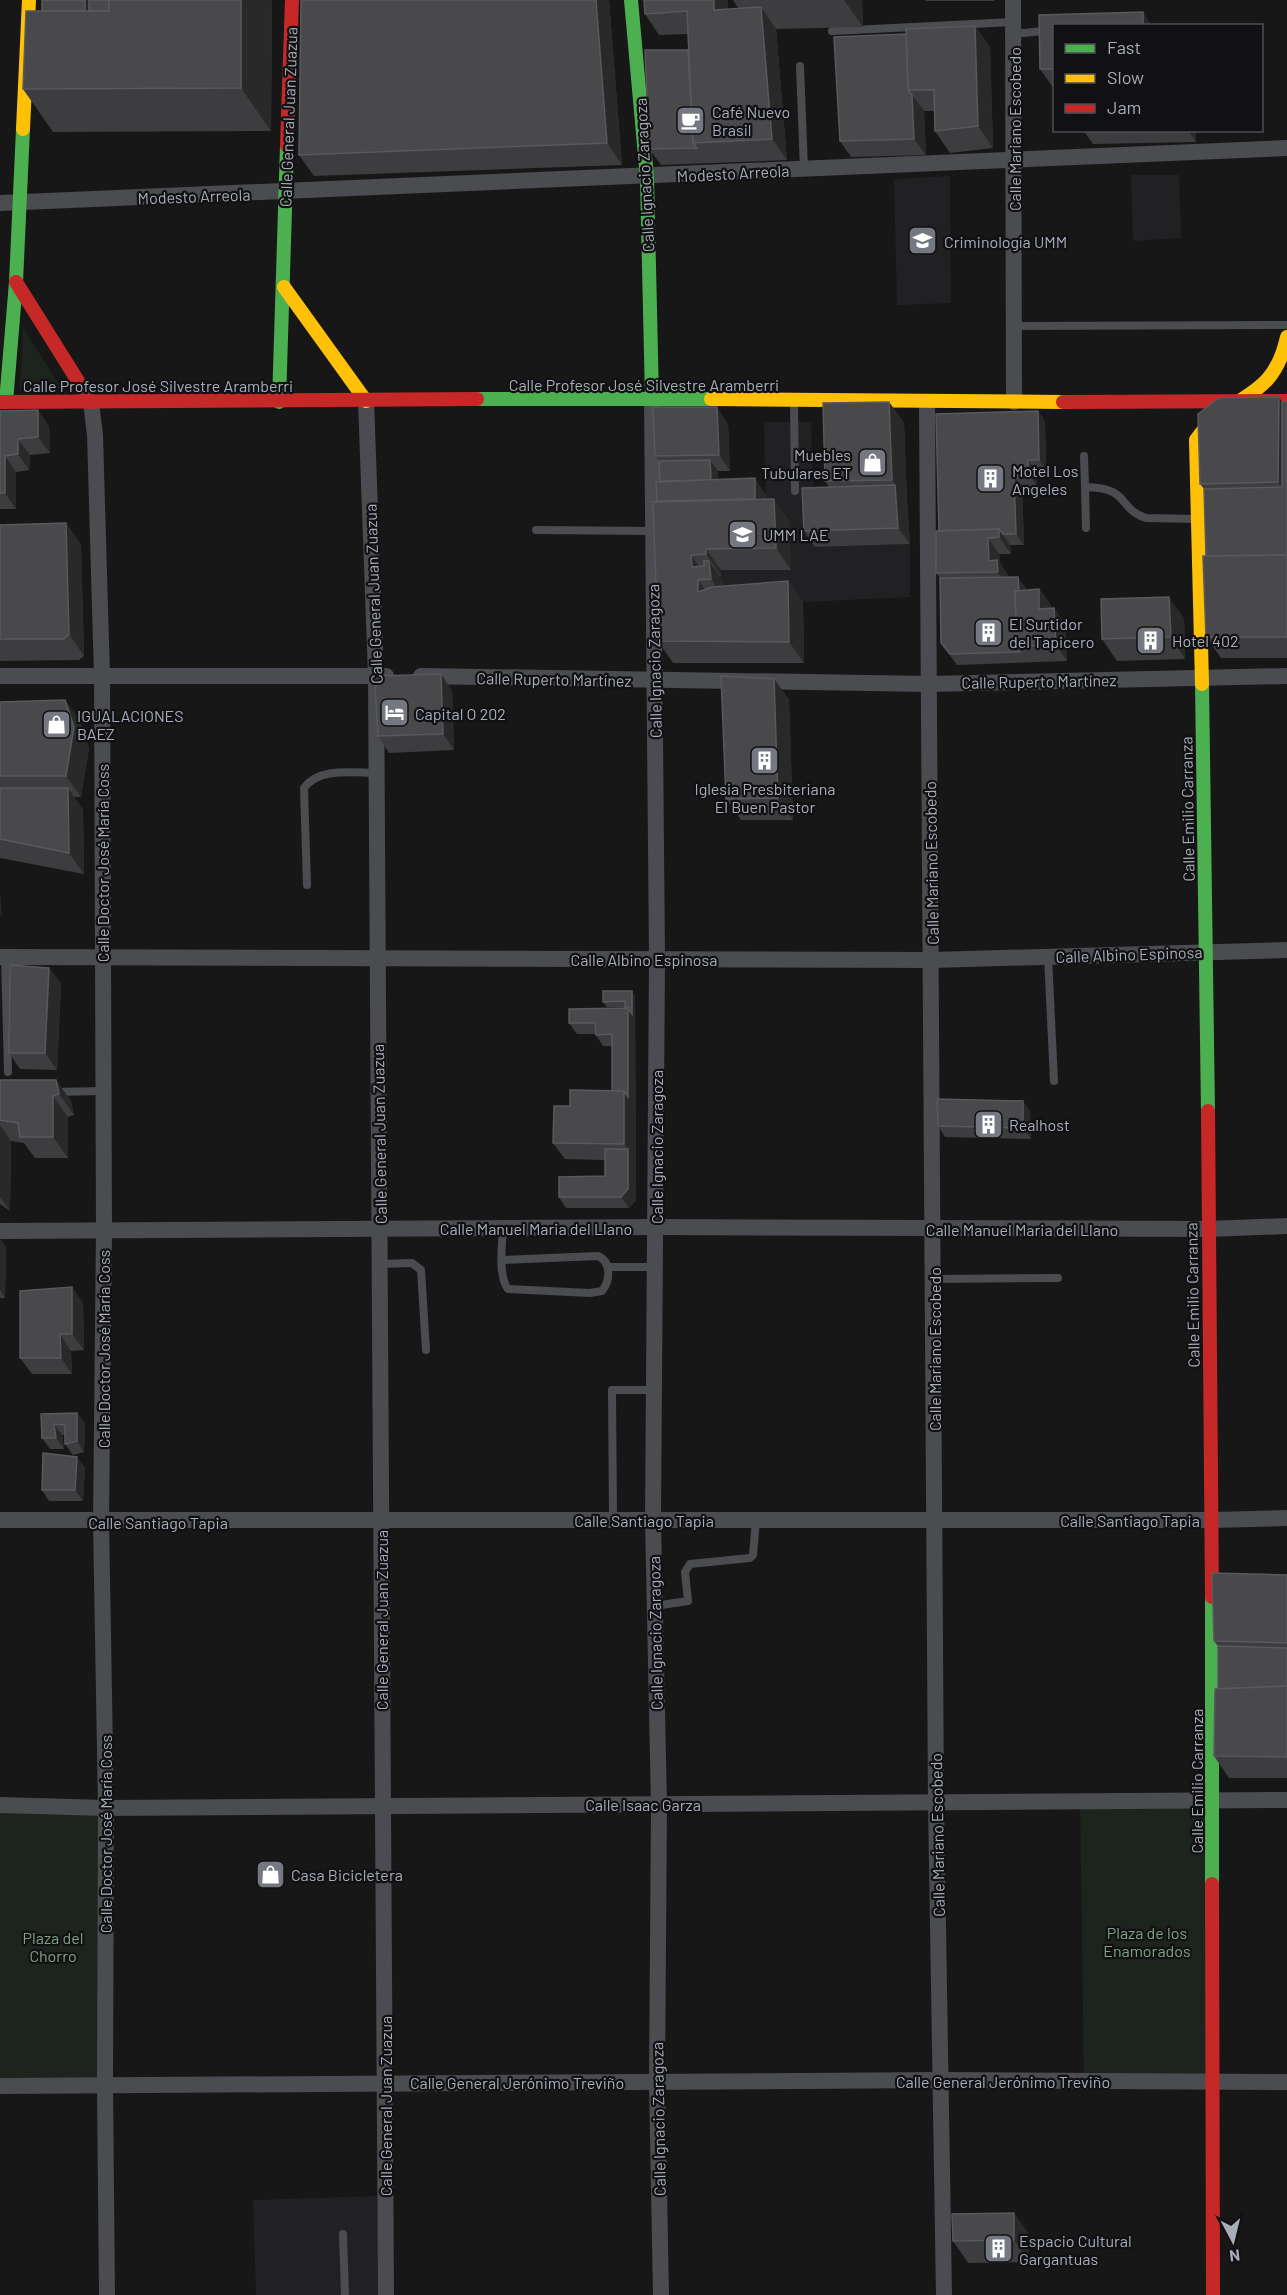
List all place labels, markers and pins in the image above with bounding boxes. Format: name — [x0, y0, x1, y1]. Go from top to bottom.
place label: Café Nuevo Brasil — [712, 102, 790, 139]
cafe icon: Café Nuevo Brasil — [675, 104, 707, 136]
school or university icon: Criminología UMM — [907, 225, 939, 257]
place label: Criminología UMM — [944, 232, 1067, 251]
place label: Muebles Tubulares ET — [761, 445, 851, 482]
shop icon: Muebles Tubulares ET — [856, 447, 888, 479]
place label: Motel Los Angeles — [1012, 461, 1079, 498]
building icon: Motel Los Angeles — [975, 463, 1007, 495]
school or university icon: UMM LAE — [726, 518, 758, 550]
place label: UMM LAE — [763, 525, 829, 544]
place label: El Surtidor del Tapicero — [1009, 614, 1094, 651]
building icon: El Surtidor del Tapicero — [972, 616, 1004, 648]
building icon: Hotel 402 — [1135, 624, 1167, 656]
place label: Hotel 402 — [1172, 631, 1239, 650]
hotel icon: Capital O 202 — [378, 697, 410, 729]
place label: Capital O 202 — [415, 704, 506, 723]
place label: IGUALACIONES BAEZ — [77, 706, 184, 743]
shop icon: IGUALACIONES BAEZ — [40, 708, 72, 740]
building icon: Iglesia Presbiteriana El Buen Pastor — [749, 744, 781, 776]
place label: Iglesia Presbiteriana El Buen Pastor — [694, 779, 836, 816]
building icon: Realhost — [972, 1108, 1004, 1140]
place label: Realhost — [1009, 1115, 1070, 1134]
shop icon: Casa Bicicletera — [254, 1858, 286, 1890]
place label: Casa Bicicletera — [291, 1865, 403, 1884]
place label: Espacio Cultural Gargantuas — [1019, 2231, 1132, 2268]
building icon: Espacio Cultural Gargantuas — [982, 2233, 1014, 2265]

